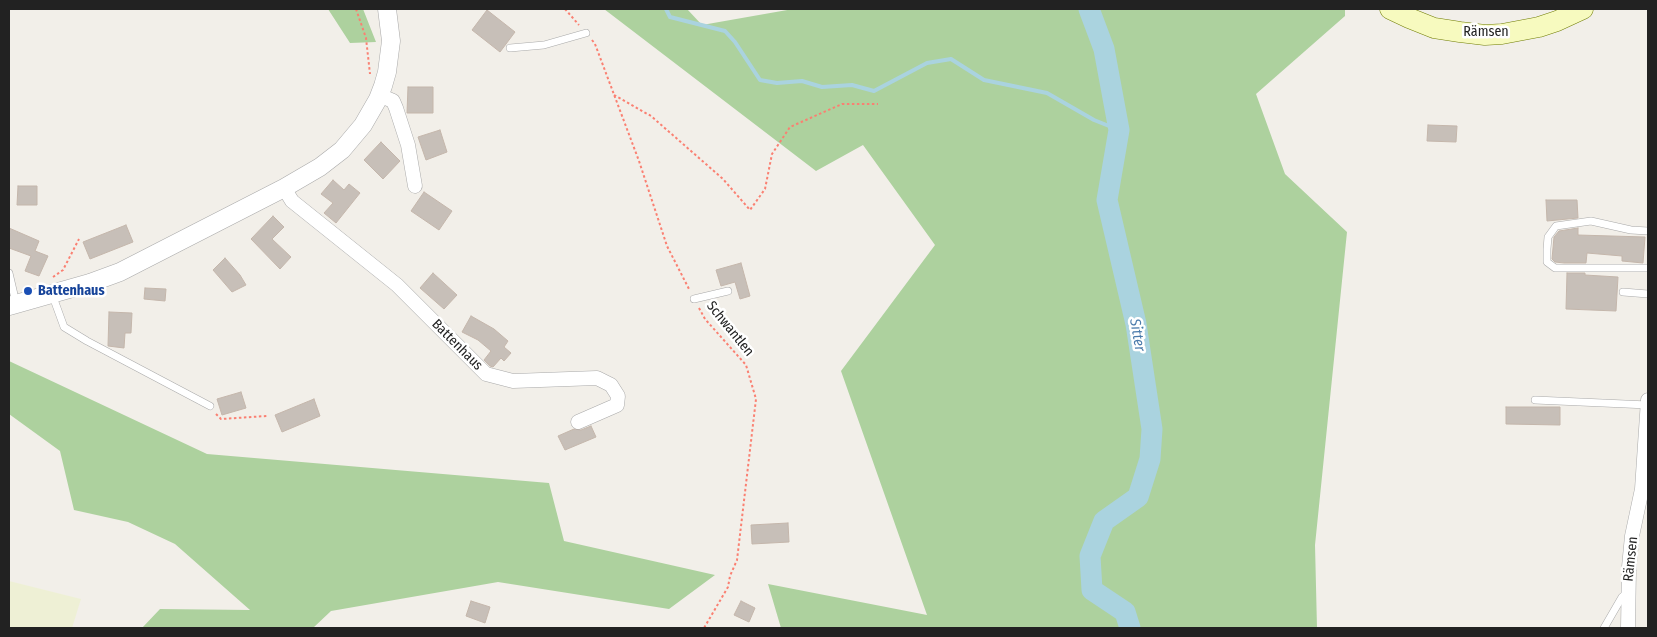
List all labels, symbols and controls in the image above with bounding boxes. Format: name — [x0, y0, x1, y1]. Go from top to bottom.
street label: Rämsen — [1463, 24, 1509, 40]
place label: Battenhaus — [38, 283, 105, 299]
marker: Battenhaus — [22, 285, 34, 297]
street label: Schwantlen — [703, 298, 757, 360]
street label: Battenhaus — [428, 316, 486, 374]
water label: Sitter — [1125, 317, 1149, 353]
street label: Rämsen — [1620, 536, 1642, 582]

